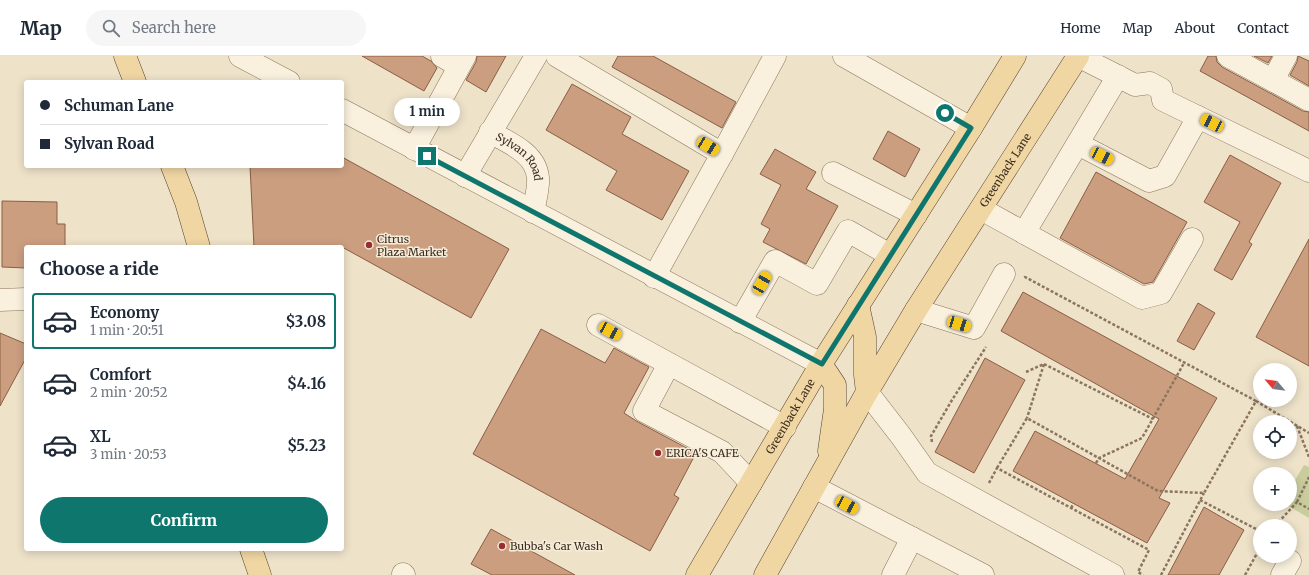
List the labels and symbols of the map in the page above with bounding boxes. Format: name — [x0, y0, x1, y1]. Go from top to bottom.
callout: 1 min — [394, 98, 460, 126]
route start — [936, 104, 954, 122]
car — [1199, 112, 1225, 134]
street label: Sylvan Road — [493, 130, 545, 182]
street label: Greenback Lane — [976, 130, 1034, 210]
car — [695, 135, 721, 157]
car — [1089, 145, 1115, 167]
route end — [418, 147, 436, 165]
place label: Citrus Plaza Market — [377, 232, 447, 259]
marker: Citrus Plaza Market — [364, 240, 374, 250]
car — [751, 270, 773, 296]
car — [946, 315, 972, 333]
car — [597, 320, 623, 342]
north arrow — [1253, 363, 1297, 407]
street label: Greenback Lane — [763, 376, 818, 457]
place label: ERICA'S CAFE — [666, 446, 739, 460]
marker: ERICA'S CAFE — [653, 448, 663, 458]
car — [834, 494, 860, 516]
place label: Bubba's Car Wash — [510, 539, 604, 553]
marker: Bubba's Car Wash — [497, 541, 507, 551]

